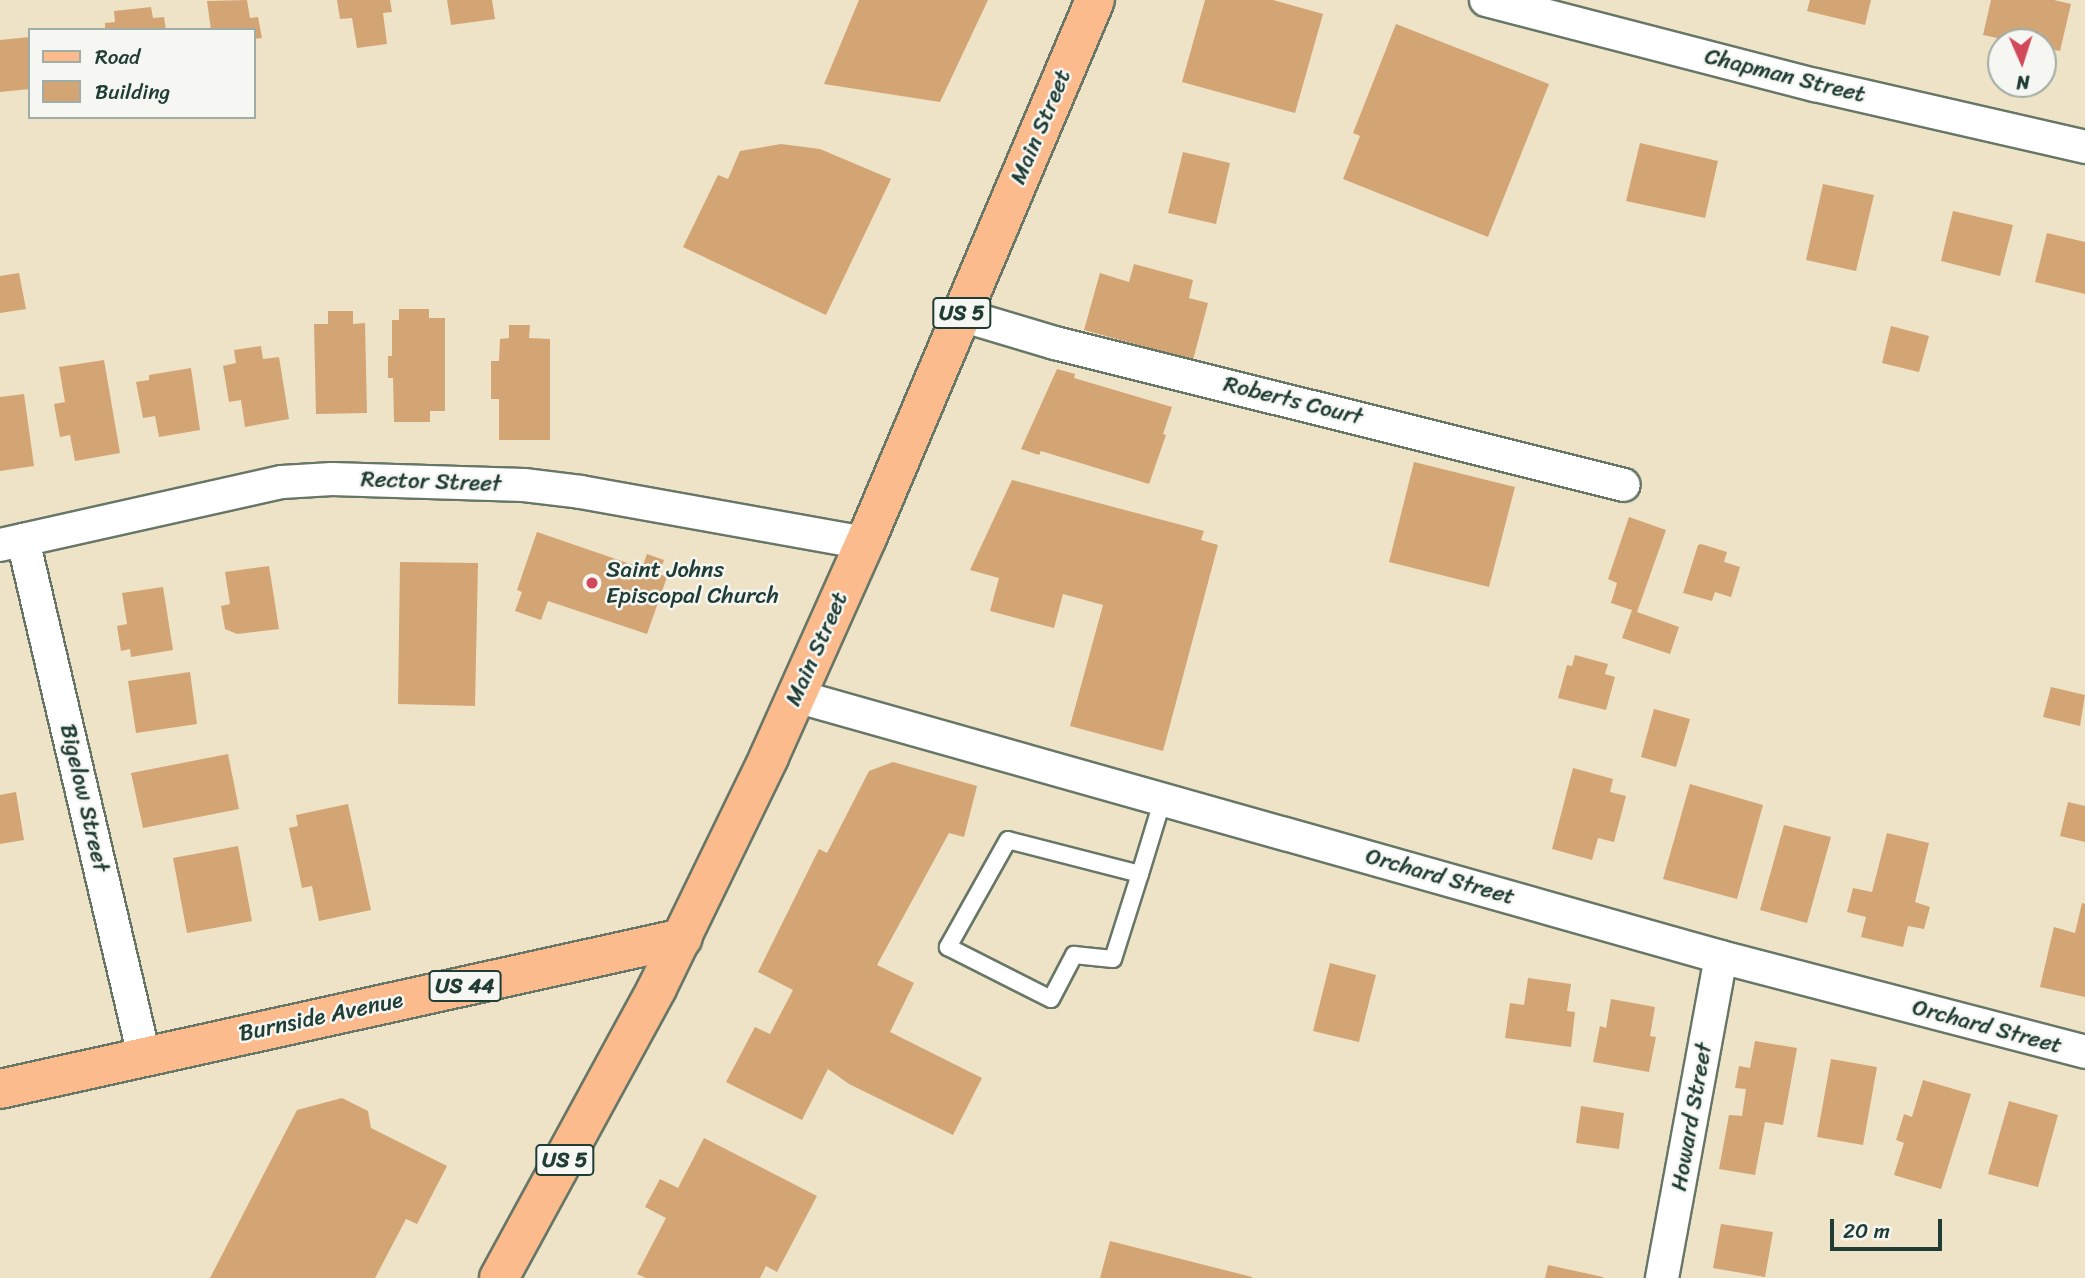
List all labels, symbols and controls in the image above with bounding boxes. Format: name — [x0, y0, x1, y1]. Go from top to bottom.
legend — [28, 28, 256, 119]
north arrow — [1987, 28, 2057, 98]
text: Road — [95, 38, 140, 76]
street label: Chapman Street — [1702, 43, 1868, 109]
street label: Main Street — [1004, 66, 1078, 188]
text: N — [2016, 66, 2030, 99]
text: Building — [95, 73, 170, 111]
road number: US 5 — [932, 296, 992, 330]
street label: Roberts Court — [1220, 370, 1366, 432]
street label: Rector Street — [360, 466, 502, 498]
place label: Saint Johns Episcopal Church — [606, 556, 779, 610]
marker: Saint Johns Episcopal Church — [584, 575, 600, 591]
street label: Main Street — [780, 588, 854, 710]
street label: Bigelow Street — [54, 721, 114, 875]
street label: Orchard Street — [1362, 843, 1518, 911]
road number: US 44 — [428, 968, 502, 1004]
street label: Burnside Avenue — [236, 986, 406, 1048]
street label: Orchard Street — [1909, 994, 2065, 1060]
street label: Howard Street — [1665, 1041, 1719, 1193]
road number: US 5 — [535, 1142, 595, 1178]
scale bar — [1833, 1204, 1945, 1248]
text: 20 m — [1843, 1212, 1890, 1250]

